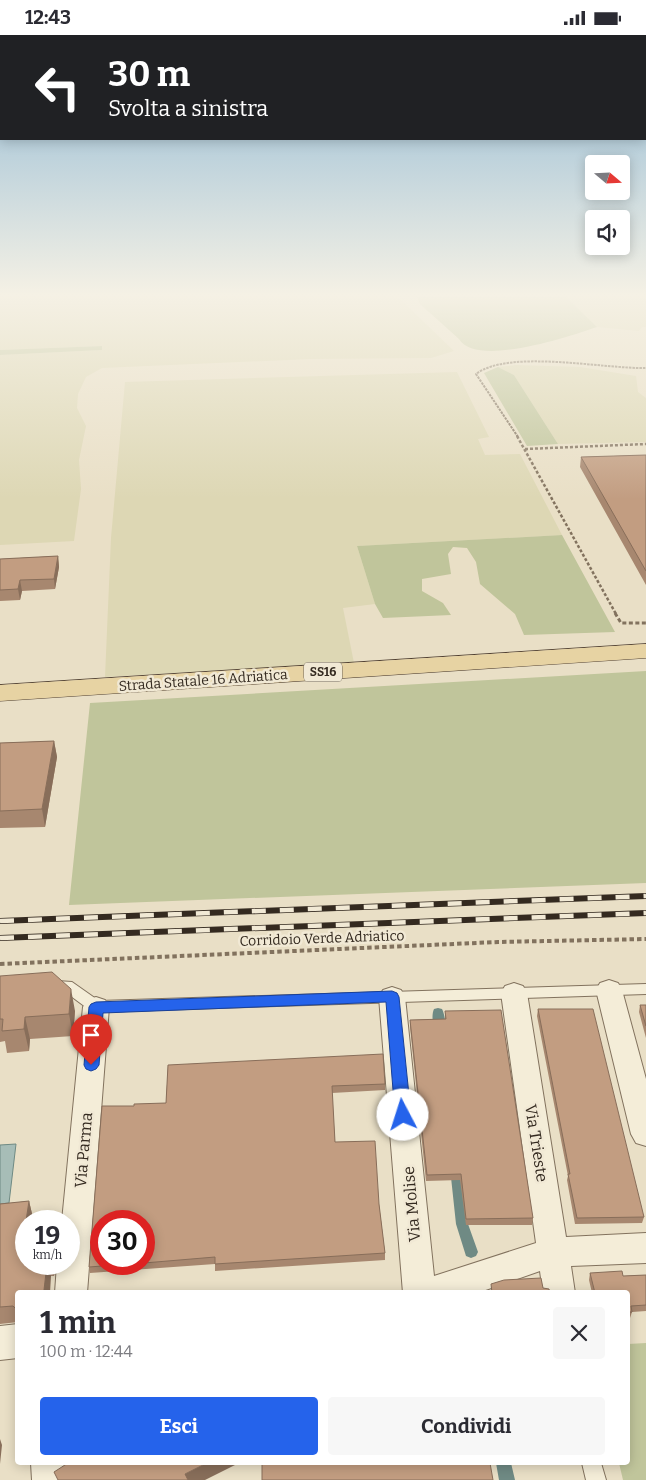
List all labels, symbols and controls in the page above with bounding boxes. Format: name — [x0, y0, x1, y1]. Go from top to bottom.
text: 12:43 — [25, 6, 71, 29]
text: 30 m — [108, 53, 190, 95]
icon: left — [25, 55, 90, 120]
text: Svolta a sinistra — [108, 95, 268, 122]
north arrow — [585, 155, 630, 200]
map controls — [585, 155, 630, 255]
button: sound — [585, 210, 630, 255]
road number: SS16 — [304, 663, 342, 681]
street label: Strada Statale 16 Adriatica — [118, 666, 288, 695]
street label: Corridoio Verde Adriatico — [239, 927, 405, 950]
pin — [70, 1014, 112, 1065]
icon: arrive — [77, 1021, 105, 1049]
position arrow — [376, 1088, 428, 1140]
street label: Via Trieste — [521, 1103, 552, 1183]
street label: Via Parma — [71, 1111, 96, 1189]
street label: Via Molise — [399, 1165, 424, 1243]
speed limit sign: 30 — [90, 1210, 155, 1275]
text: 19 — [35, 1221, 60, 1251]
text: km/h — [33, 1248, 62, 1262]
text: 1 min — [40, 1305, 116, 1341]
button: close — [553, 1307, 605, 1359]
text: 100 m · 12:44 — [40, 1342, 133, 1361]
button: Esci — [40, 1397, 318, 1455]
button: Condividi — [328, 1397, 605, 1455]

